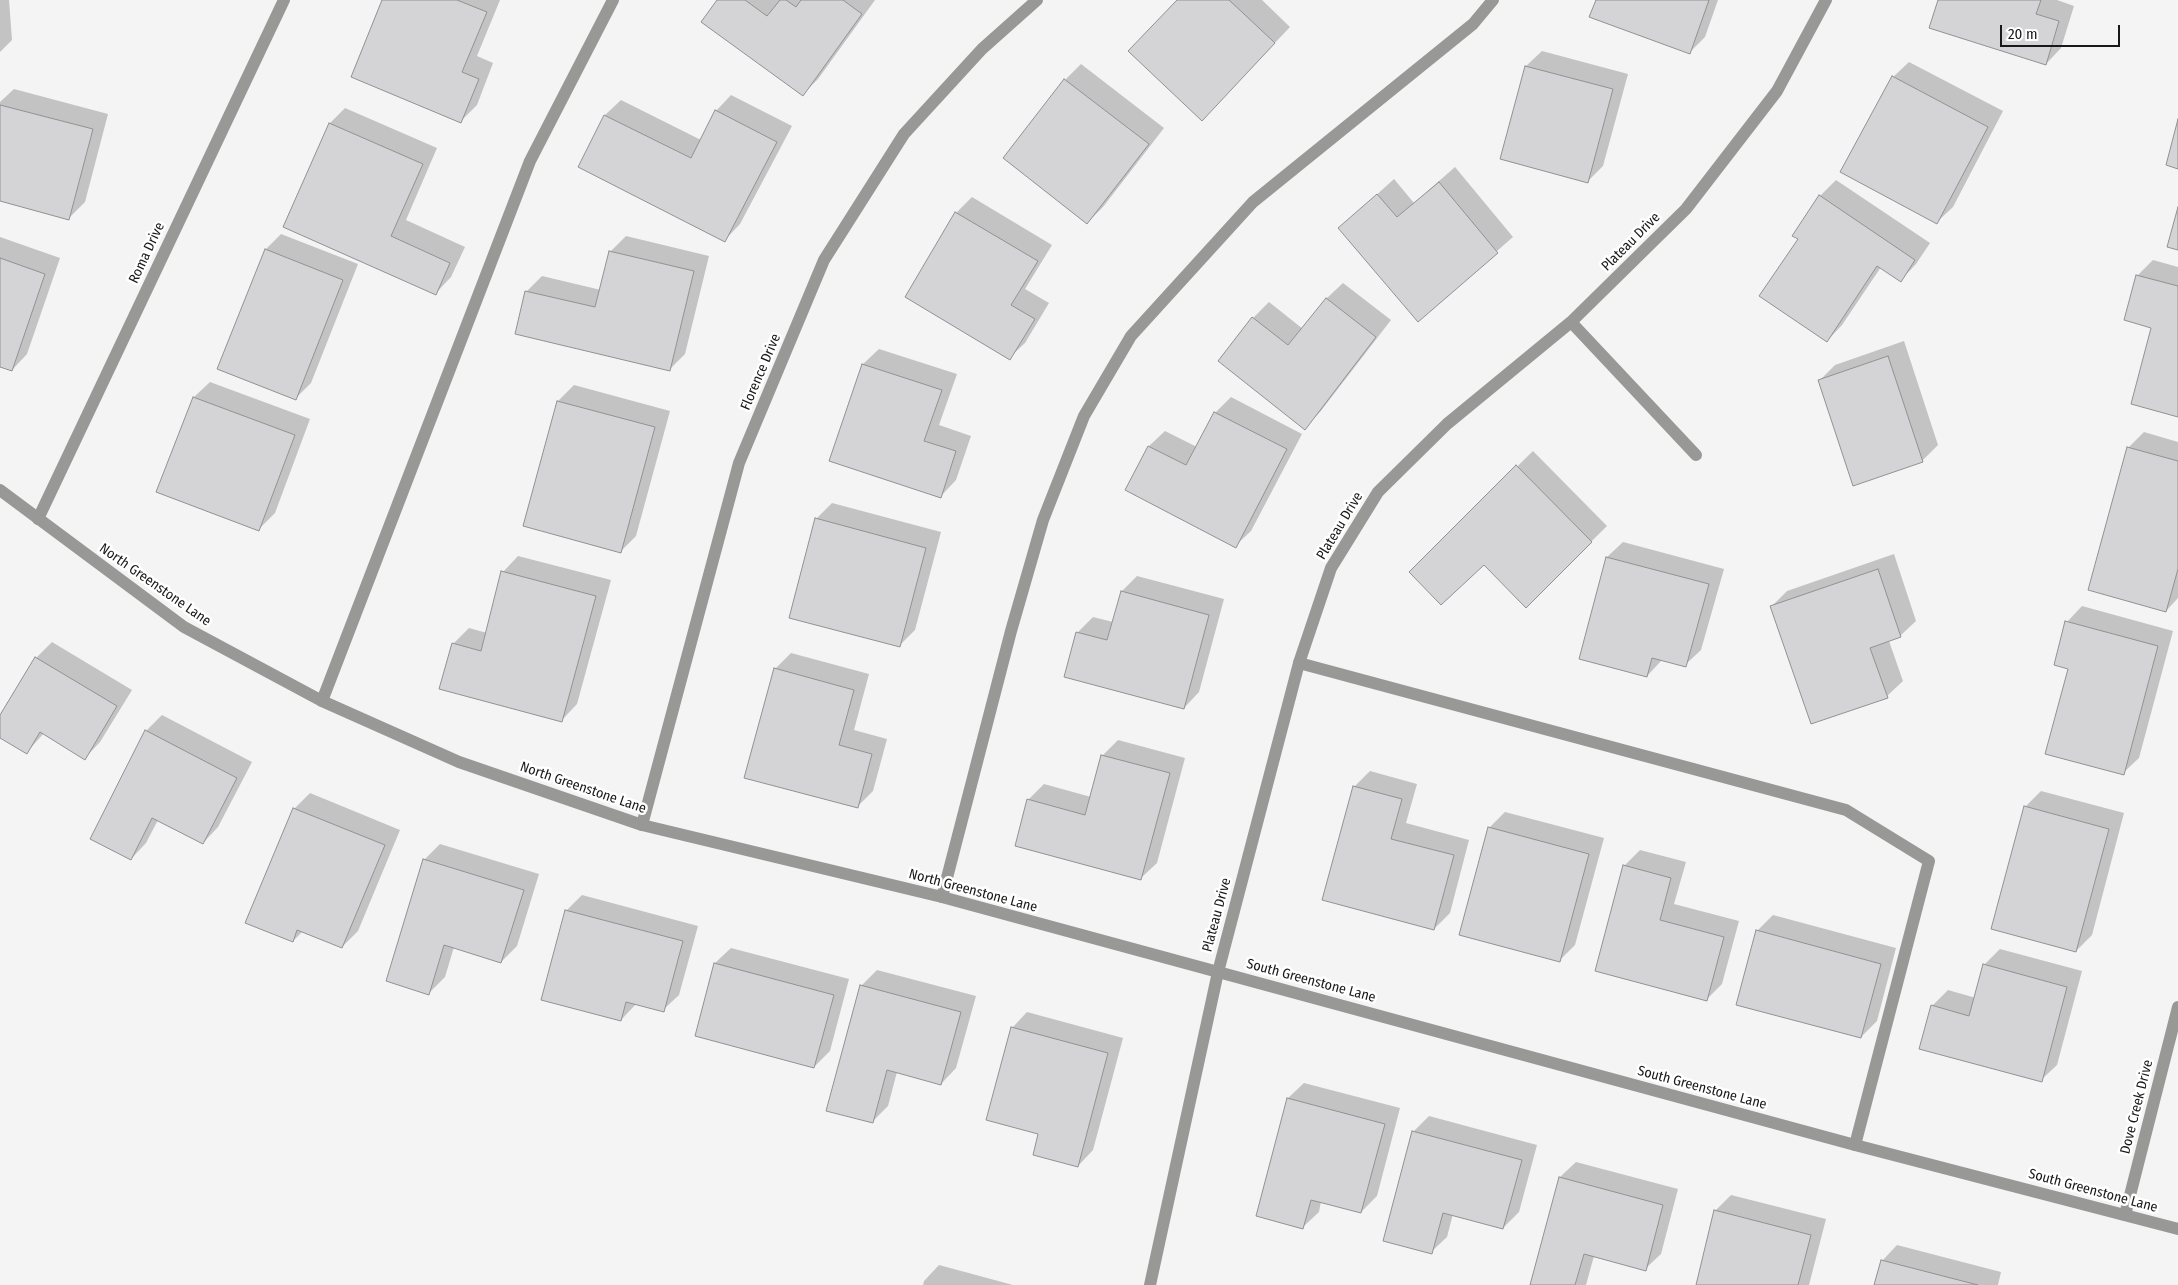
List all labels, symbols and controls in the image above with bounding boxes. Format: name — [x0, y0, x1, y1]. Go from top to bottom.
scale bar — [2003, 15, 2123, 47]
text: 20 m — [2008, 25, 2038, 43]
street label: Plateau Drive — [1598, 209, 1664, 275]
street label: Roma Drive — [126, 220, 168, 286]
street label: Florence Drive — [737, 331, 785, 413]
street label: Plateau Drive — [1313, 489, 1367, 563]
street label: North Greenstone Lane — [96, 540, 214, 630]
street label: North Greenstone Lane — [518, 759, 648, 817]
street label: North Greenstone Lane — [907, 866, 1039, 916]
street label: Plateau Drive — [1199, 876, 1235, 954]
street label: South Greenstone Lane — [1245, 956, 1377, 1006]
street label: Dove Creek Drive — [2117, 1058, 2157, 1156]
street label: South Greenstone Lane — [1636, 1063, 1768, 1113]
street label: South Greenstone Lane — [2027, 1166, 2159, 1216]

